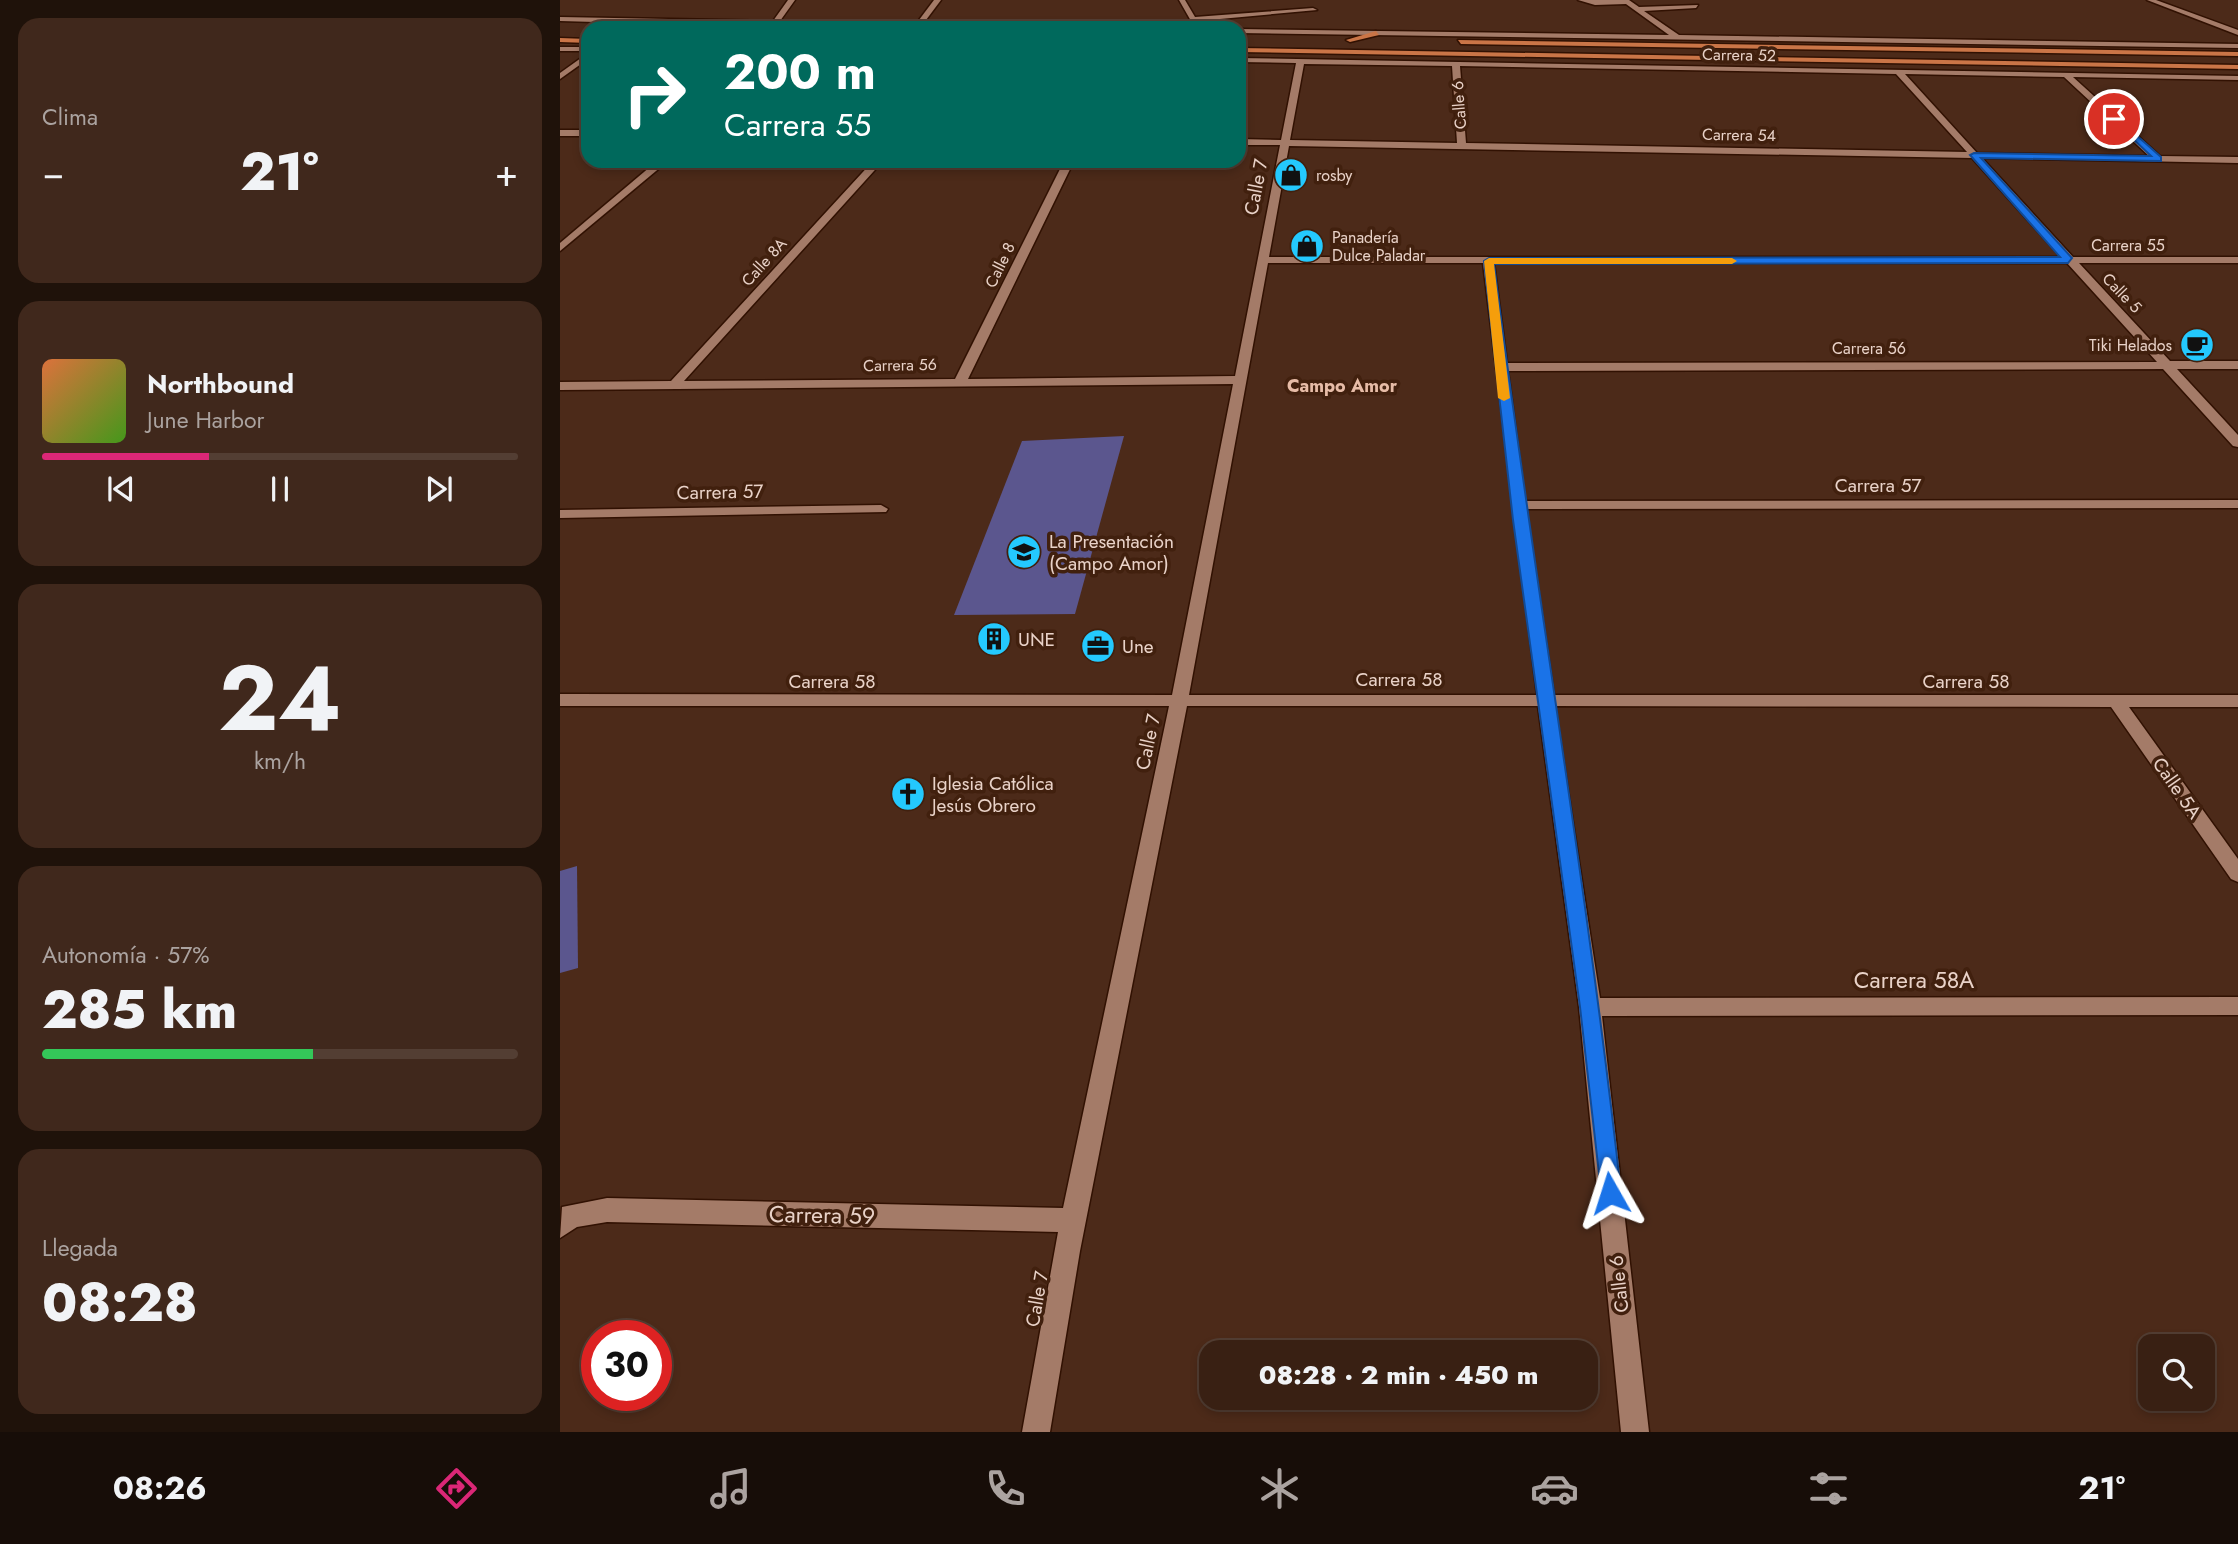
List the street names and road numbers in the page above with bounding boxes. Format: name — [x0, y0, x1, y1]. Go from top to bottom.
street label: Carrera 52 — [1702, 43, 1776, 67]
street label: Calle 6 — [1446, 80, 1472, 130]
street label: Carrera 54 — [1702, 123, 1776, 147]
street label: Calle 7 — [1237, 157, 1275, 217]
street label: Calle 8A — [736, 232, 792, 291]
street label: Carrera 55 — [2091, 234, 2165, 257]
street label: Calle 8 — [979, 238, 1021, 292]
street label: Calle 5 — [2097, 268, 2147, 318]
street label: Carrera 56 — [1832, 337, 1906, 360]
street label: Carrera 56 — [863, 353, 937, 377]
street label: Carrera 57 — [1835, 472, 1921, 499]
street label: Carrera 57 — [676, 478, 764, 506]
street label: Carrera 58 — [1355, 666, 1443, 693]
street label: Carrera 58 — [788, 668, 876, 695]
street label: Carrera 58 — [1922, 668, 2010, 695]
street label: Calle 7 — [1129, 712, 1167, 772]
street label: Calle 5A — [2146, 752, 2208, 825]
street label: Carrera 58A — [1854, 963, 1975, 997]
street label: Carrera 59 — [769, 1197, 875, 1233]
street label: Calle 6 — [1603, 1254, 1635, 1314]
street label: Calle 7 — [1019, 1269, 1055, 1329]

